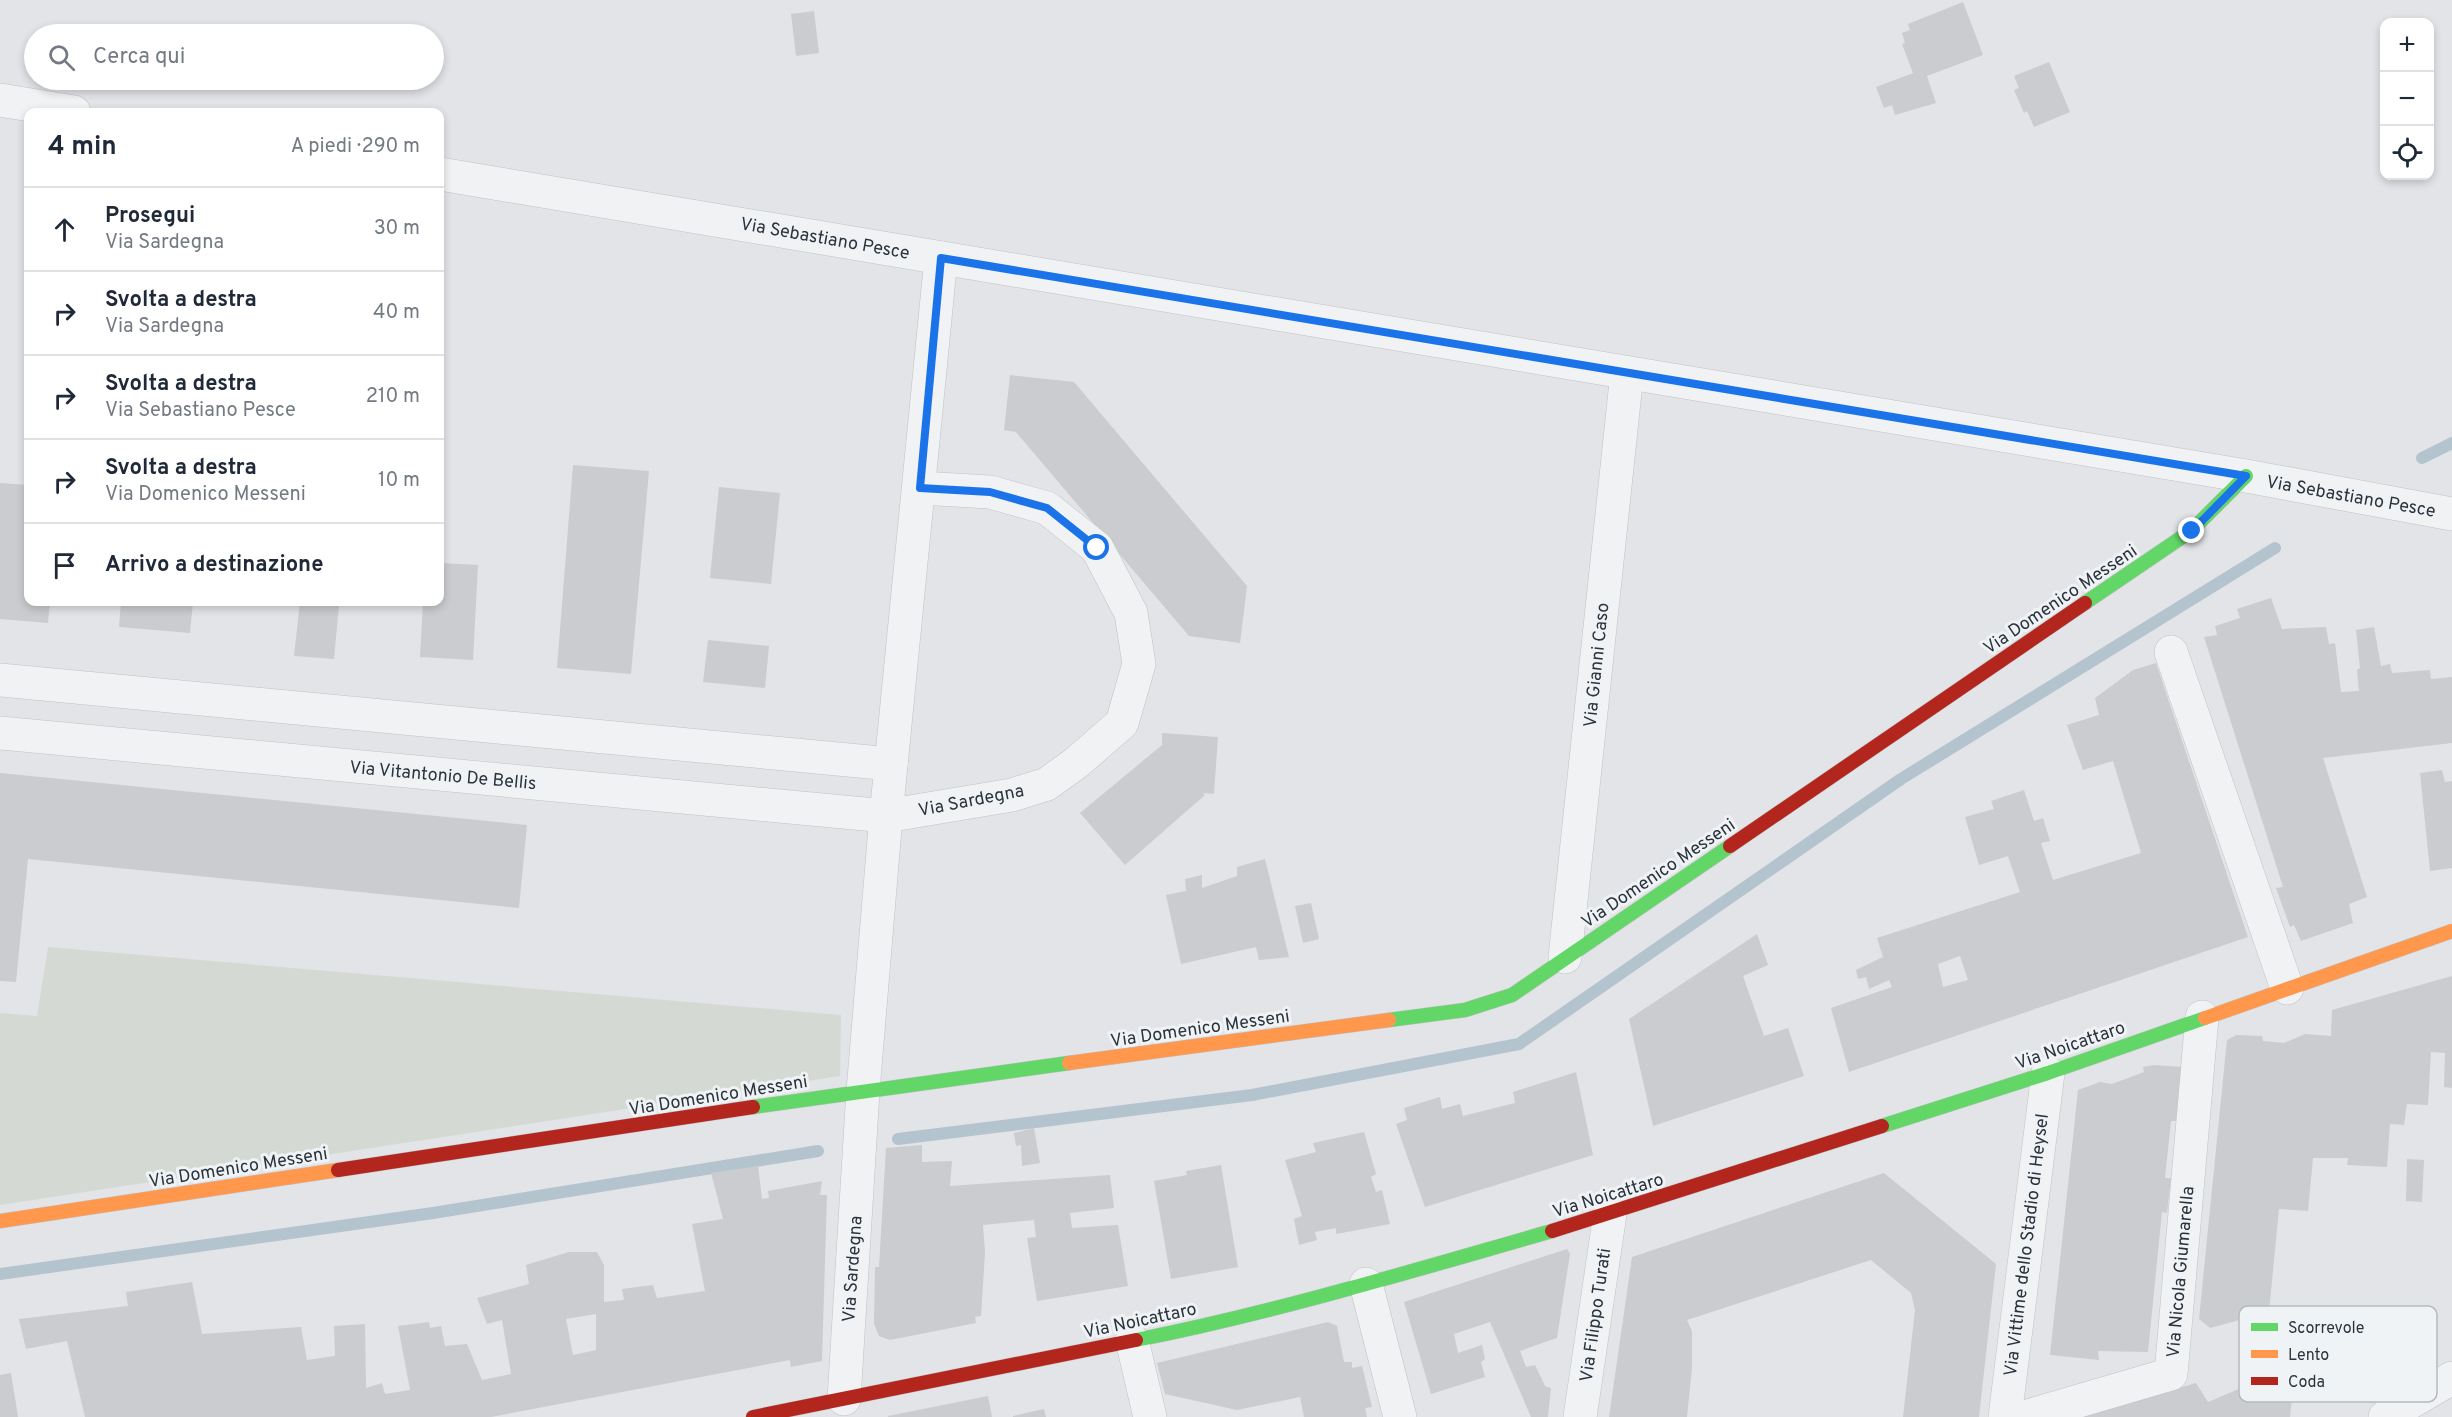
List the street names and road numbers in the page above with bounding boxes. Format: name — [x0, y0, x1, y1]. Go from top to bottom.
street label: Via Sebastiano Pesce — [738, 213, 911, 266]
street label: Via Sebastiano Pesce — [2264, 471, 2437, 524]
street label: Via Domenico Messeni — [1979, 540, 2142, 660]
street label: Via Gianni Caso — [1580, 602, 1615, 729]
street label: Via Vitantonio De Bellis — [348, 757, 537, 796]
street label: Via Sardegna — [917, 780, 1026, 823]
street label: Via Domenico Messeni — [1577, 814, 1740, 934]
street label: Via Domenico Messeni — [1109, 1006, 1291, 1053]
street label: Via Noicattaro — [2012, 1017, 2129, 1076]
street label: Via Domenico Messeni — [627, 1071, 809, 1122]
street label: Via Vittime dello Stadio di Heysel — [2000, 1112, 2055, 1378]
street label: Via Domenico Messeni — [147, 1143, 329, 1194]
street label: Via Noicattaro — [1550, 1169, 1667, 1224]
street label: Via Nicola Giumarella — [2163, 1185, 2200, 1359]
street label: Via Sardegna — [838, 1215, 869, 1323]
street label: Via Filippo Turati — [1576, 1247, 1617, 1384]
street label: Via Noicattaro — [1082, 1298, 1199, 1345]

